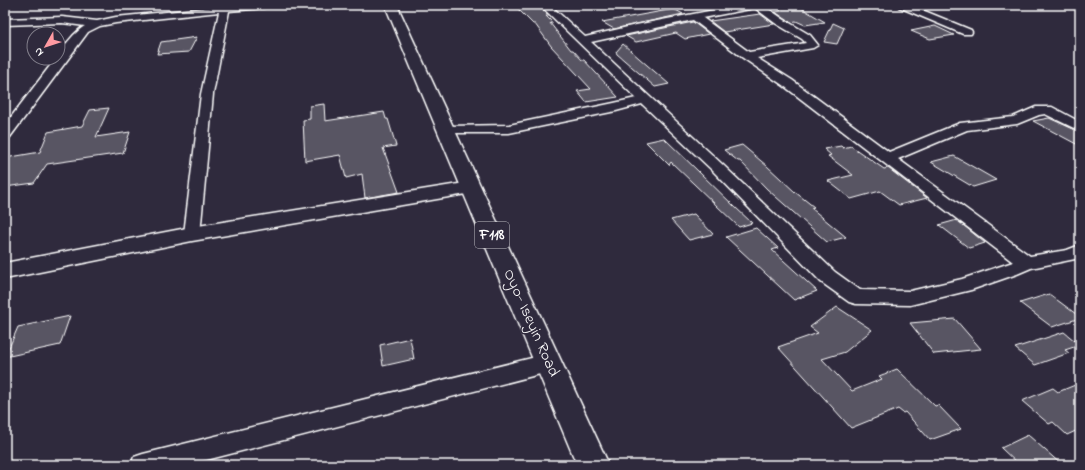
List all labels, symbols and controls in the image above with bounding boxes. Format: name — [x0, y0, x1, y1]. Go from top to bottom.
north arrow — [26, 26, 66, 66]
text: N — [30, 44, 48, 60]
road number: F118 — [475, 222, 509, 248]
street label: Oyo- Iseyin Road — [496, 265, 566, 381]

